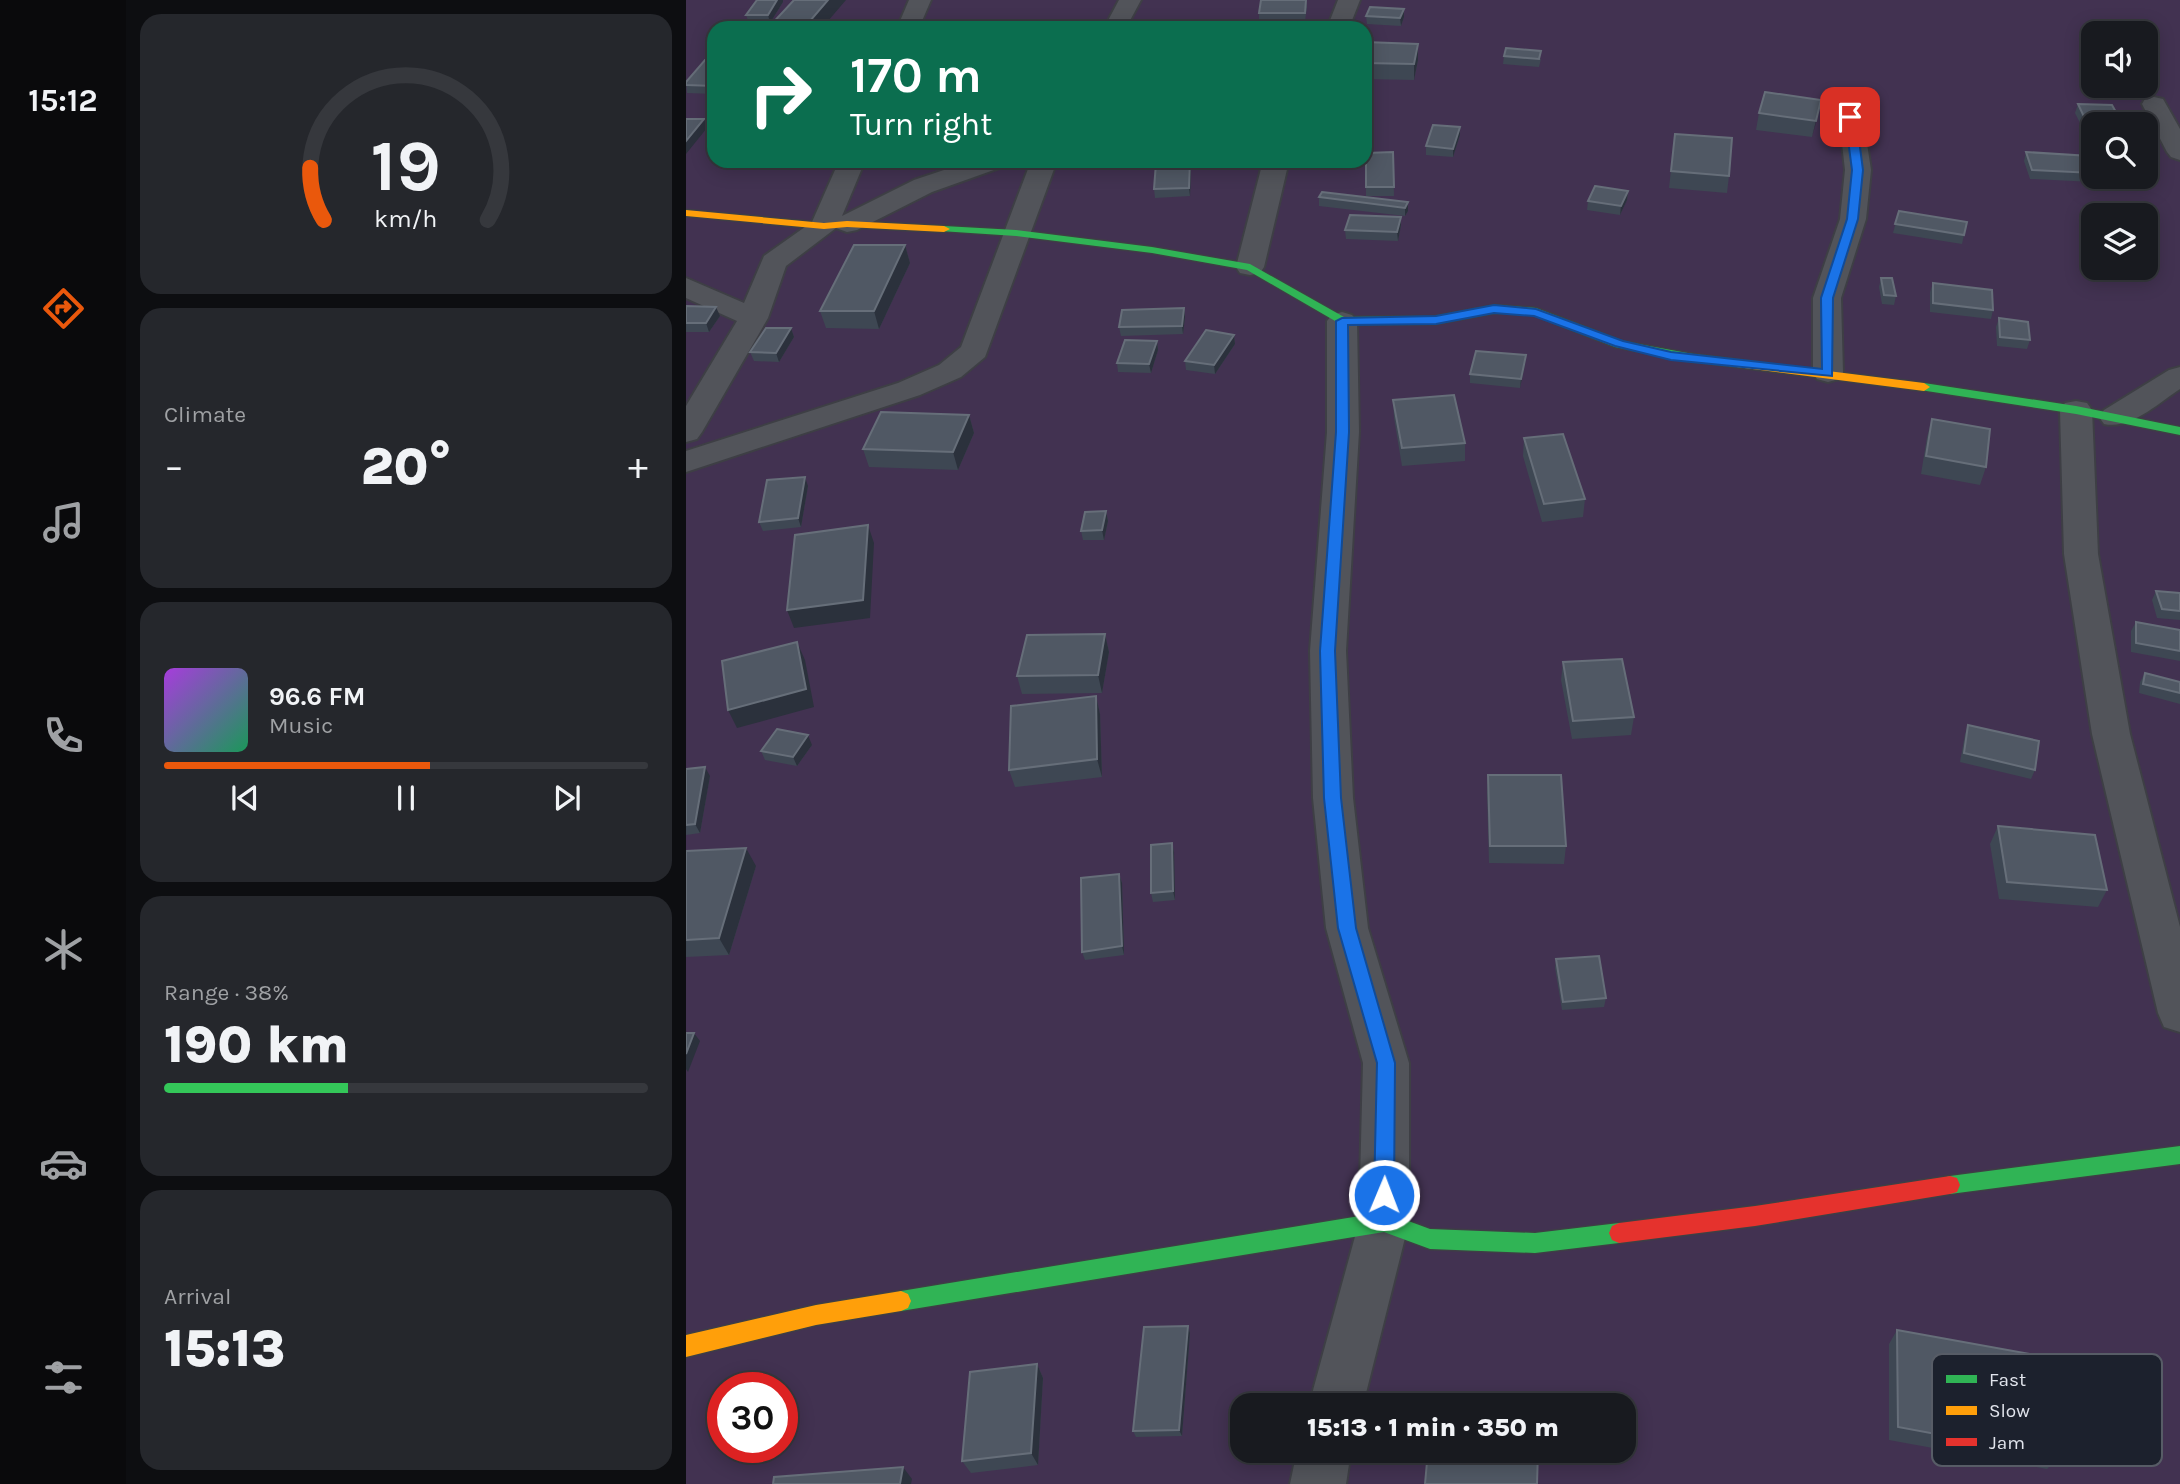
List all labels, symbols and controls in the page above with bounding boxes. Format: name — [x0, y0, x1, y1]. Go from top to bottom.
map controls — [2081, 21, 2158, 280]
button: sound — [2081, 21, 2158, 98]
text: 170 m — [850, 47, 982, 104]
icon: right — [735, 49, 826, 140]
text: 15:12 — [28, 82, 98, 119]
pin — [1820, 87, 1880, 147]
icon: arrive — [1831, 98, 1869, 136]
text: Turn right — [850, 106, 992, 143]
button: search — [2081, 112, 2158, 189]
text: 19 — [371, 123, 441, 208]
button: layers — [2081, 203, 2158, 280]
text: km/h — [374, 204, 438, 233]
icon: directions — [39, 284, 88, 333]
text: Climate — [164, 401, 246, 428]
text: 20° — [361, 436, 451, 497]
text: − — [164, 444, 184, 489]
text: + — [628, 444, 648, 489]
icon: music — [39, 498, 88, 547]
text: 96.6 FM — [269, 681, 366, 712]
icon: phone — [39, 711, 88, 760]
text: Music — [269, 712, 333, 739]
icon: previous — [226, 779, 264, 817]
icon: pause — [387, 779, 425, 817]
icon: next — [548, 779, 586, 817]
icon: climate — [39, 925, 88, 974]
text: Range · 38% — [164, 979, 289, 1006]
text: 190 km — [164, 1014, 349, 1075]
icon: car — [39, 1139, 88, 1188]
position arrow — [1347, 1158, 1421, 1232]
text: Arrival — [164, 1283, 231, 1310]
text: 15:13 — [164, 1318, 285, 1379]
icon: filters — [39, 1353, 88, 1402]
legend — [1932, 1354, 2162, 1466]
text: Fast — [1989, 1369, 2026, 1391]
speed limit sign: 30 — [707, 1372, 798, 1463]
text: Slow — [1989, 1400, 2030, 1422]
text: 15:13 · 1 min · 350 m — [1307, 1412, 1559, 1443]
text: Jam — [1989, 1432, 2025, 1454]

